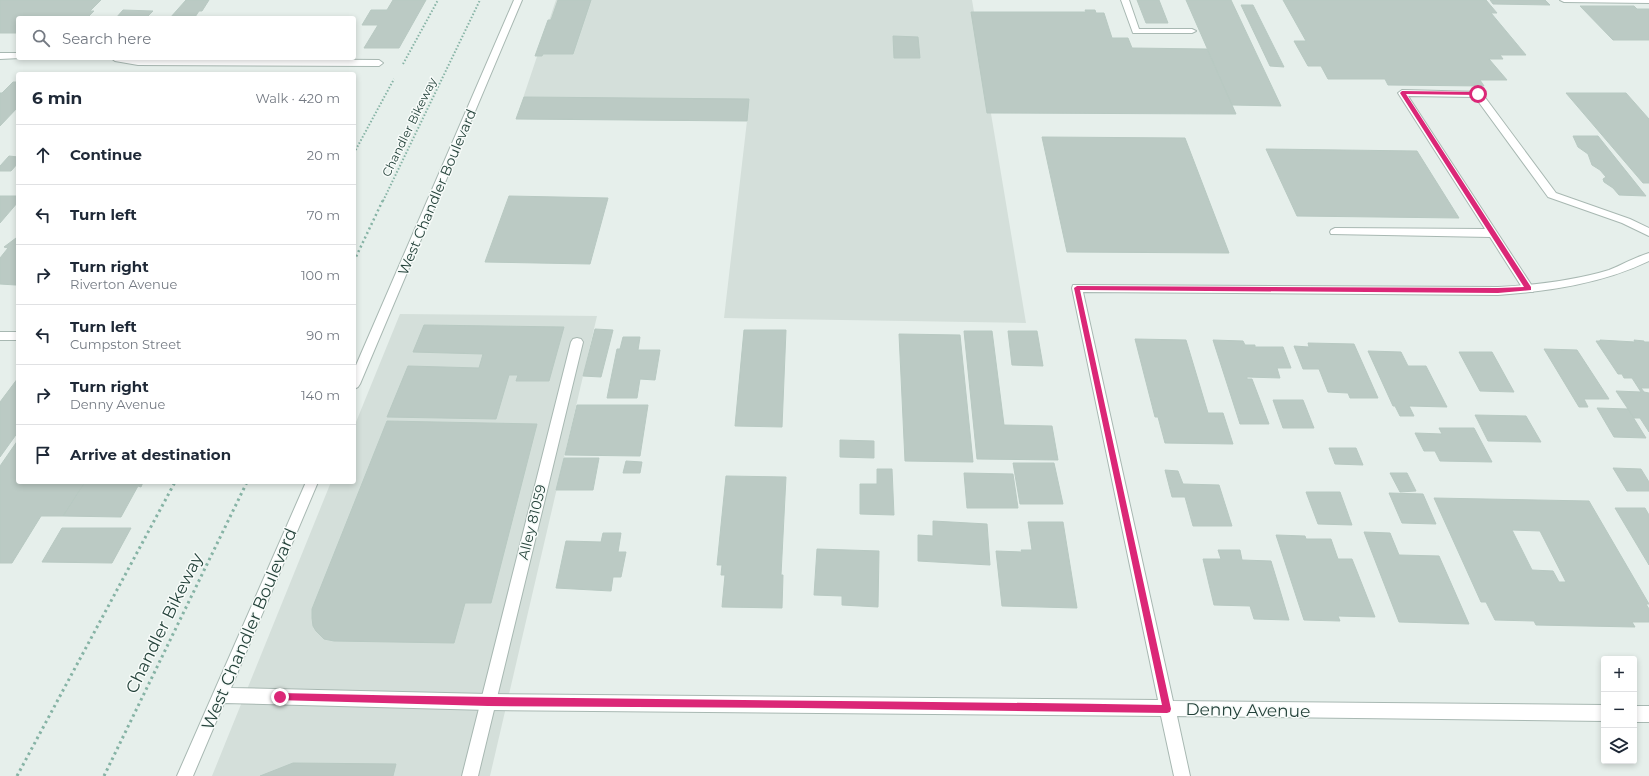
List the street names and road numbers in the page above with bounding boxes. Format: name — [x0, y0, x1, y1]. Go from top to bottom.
street label: Chandler Bikeway — [379, 75, 440, 179]
street label: West Chandler Boulevard — [394, 106, 480, 278]
street label: Alley 81059 — [514, 483, 550, 561]
street label: West Chandler Boulevard — [197, 525, 301, 733]
street label: Chandler Bikeway — [121, 549, 207, 696]
street label: Denny Avenue — [1185, 699, 1311, 721]

